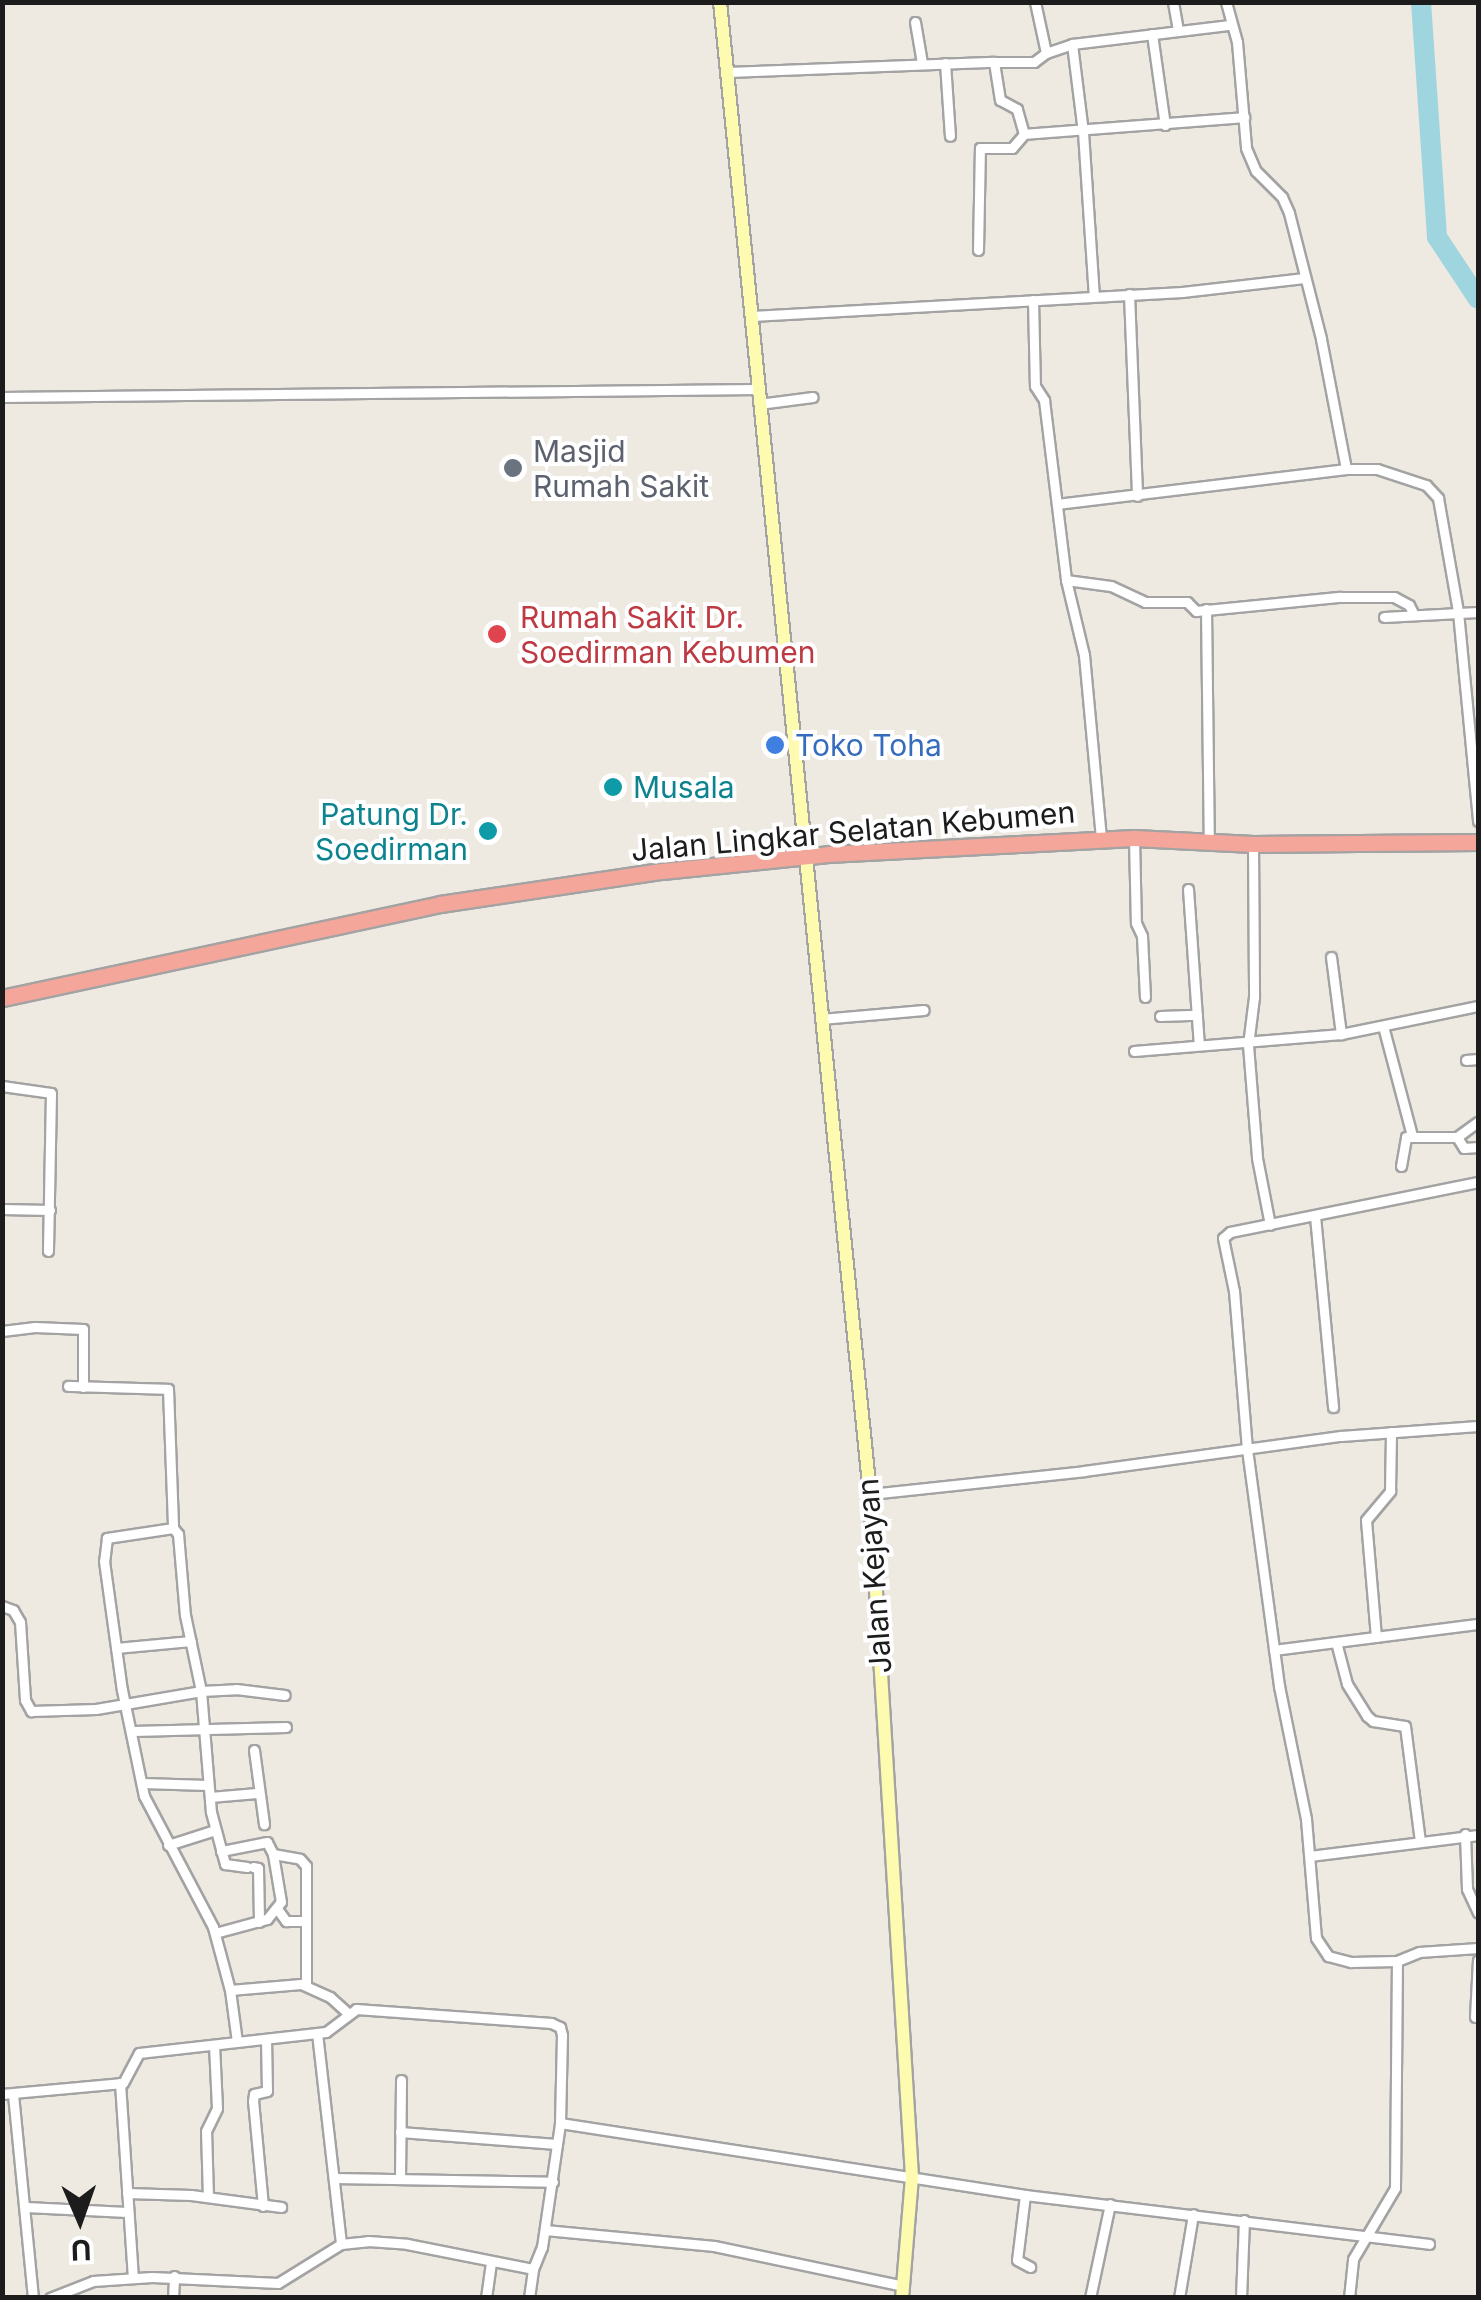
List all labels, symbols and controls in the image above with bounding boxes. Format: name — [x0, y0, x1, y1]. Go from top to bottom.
place label: Masjid Rumah Sakit — [533, 433, 709, 504]
marker: Masjid Rumah Sakit — [502, 457, 524, 479]
place label: Rumah Sakit Dr. Soedirman Kebumen — [520, 599, 815, 670]
marker: Rumah Sakit Dr. Soedirman Kebumen — [484, 621, 510, 647]
place label: Toko Toha — [795, 727, 942, 763]
marker: Toko Toha — [764, 734, 786, 756]
place label: Musala — [633, 769, 735, 805]
marker: Musala — [602, 776, 624, 798]
street label: Jalan Lingkar Selatan Kebumen — [630, 794, 1076, 868]
place label: Patung Dr. Soedirman — [315, 796, 468, 866]
marker: Patung Dr. Soedirman — [477, 820, 499, 842]
street label: Jalan Kejayan — [849, 1477, 899, 1675]
north arrow — [30, 2170, 130, 2270]
text: U — [70, 2233, 92, 2267]

